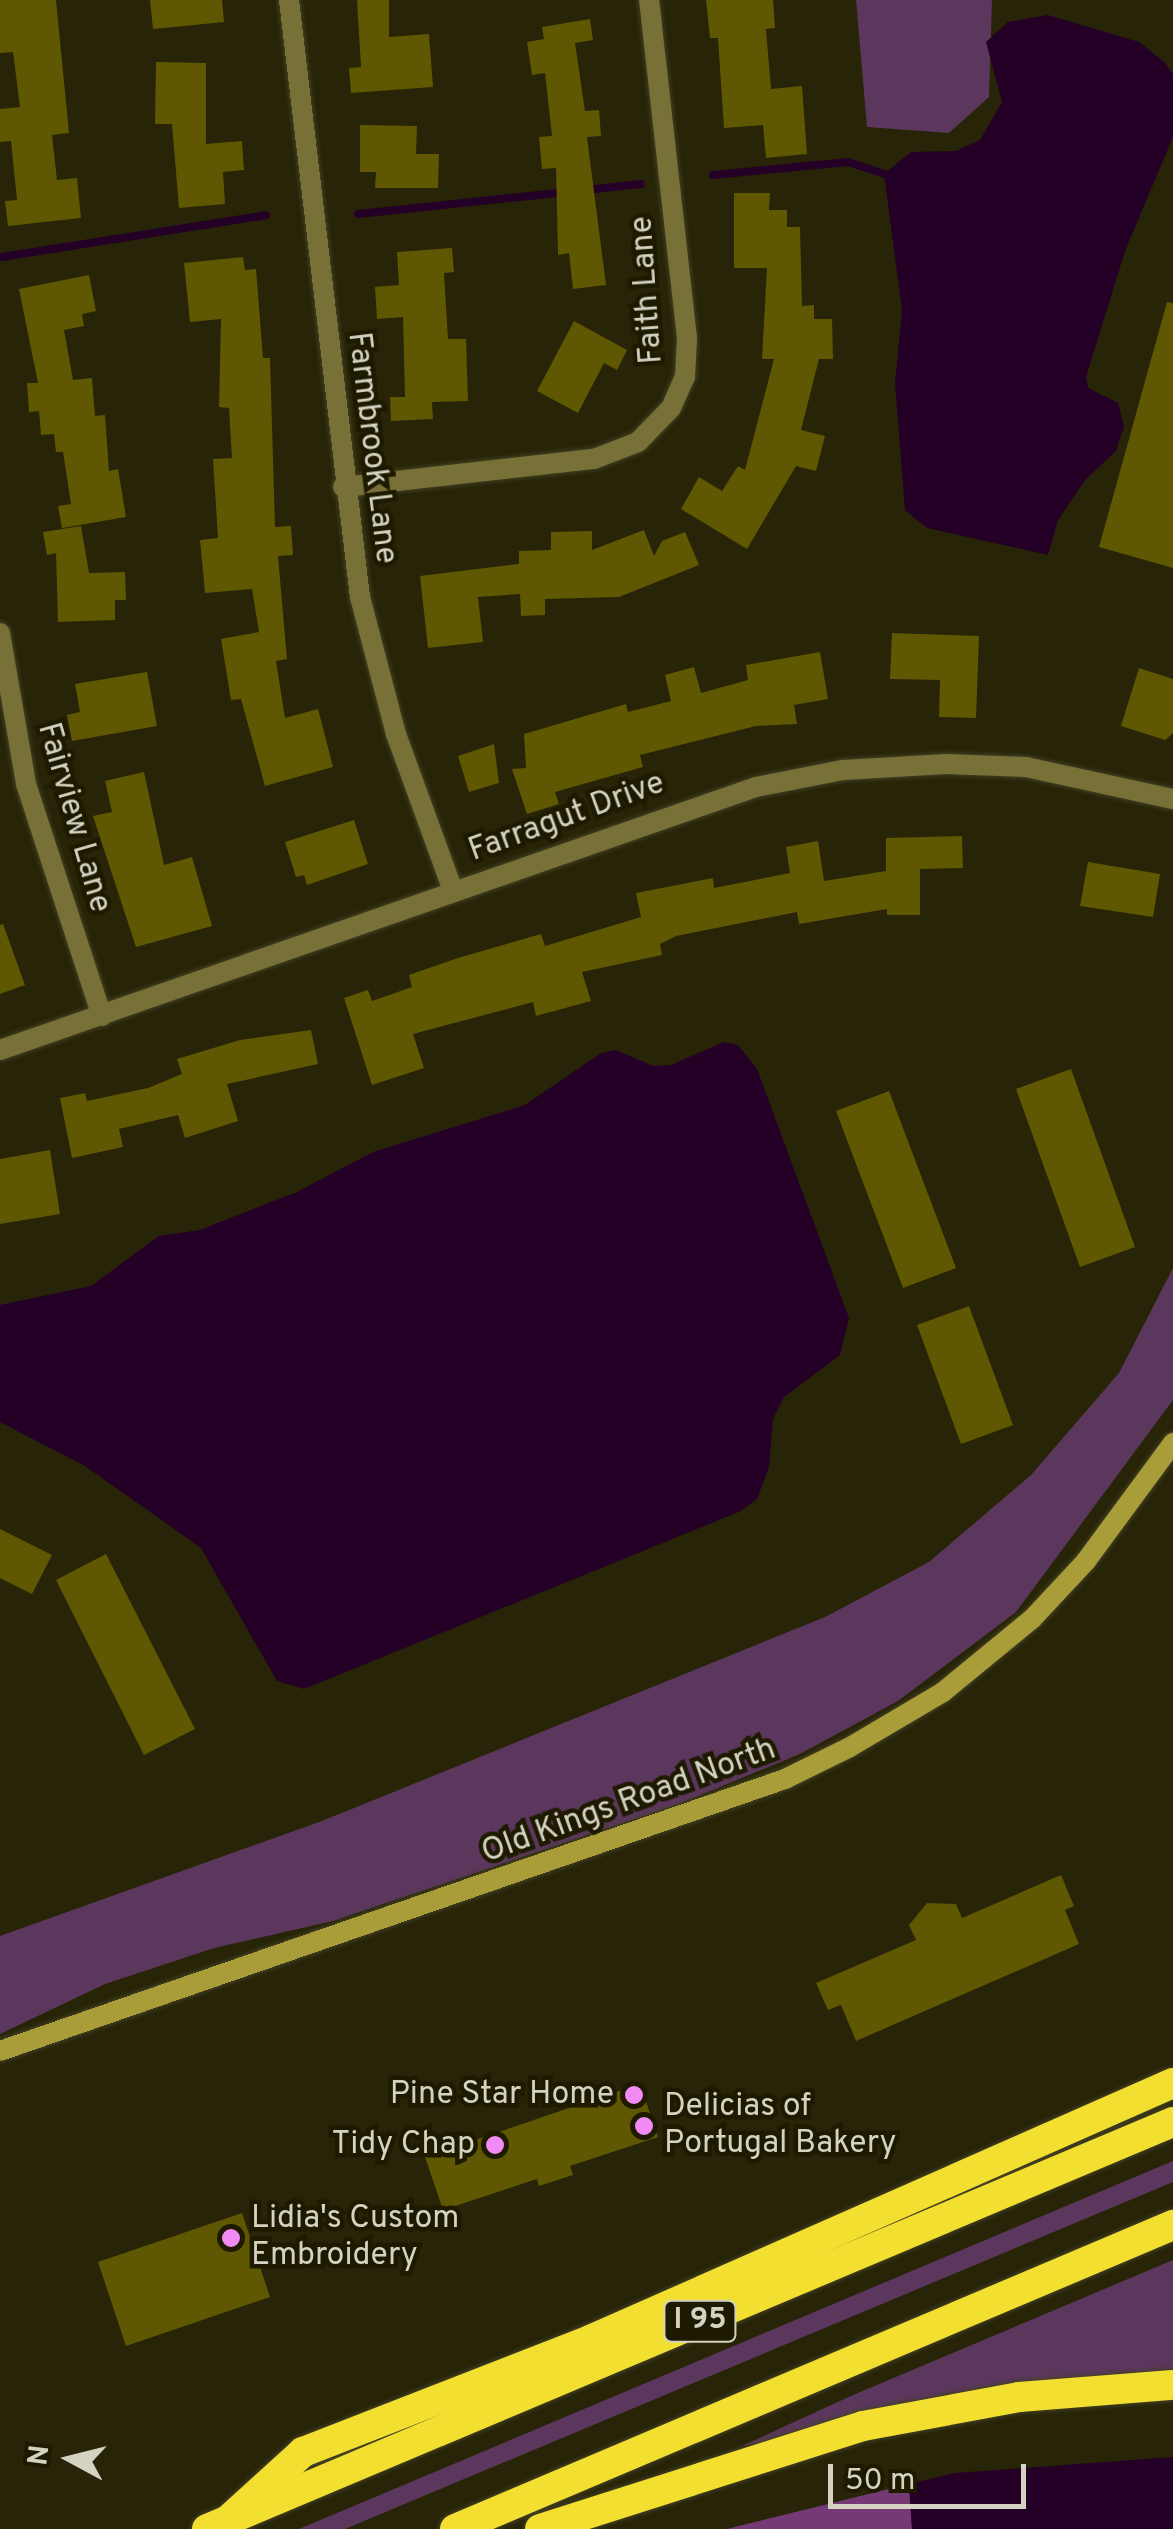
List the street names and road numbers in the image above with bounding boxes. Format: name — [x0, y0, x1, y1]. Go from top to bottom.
street label: Faith Lane — [624, 215, 672, 365]
street label: Farmbrook Lane — [338, 330, 404, 566]
street label: Fairview Lane — [28, 719, 118, 917]
street label: Farragut Drive — [464, 765, 670, 871]
street label: Old Kings Road North — [477, 1731, 781, 1873]
road number: I 95 — [662, 2296, 738, 2346]

